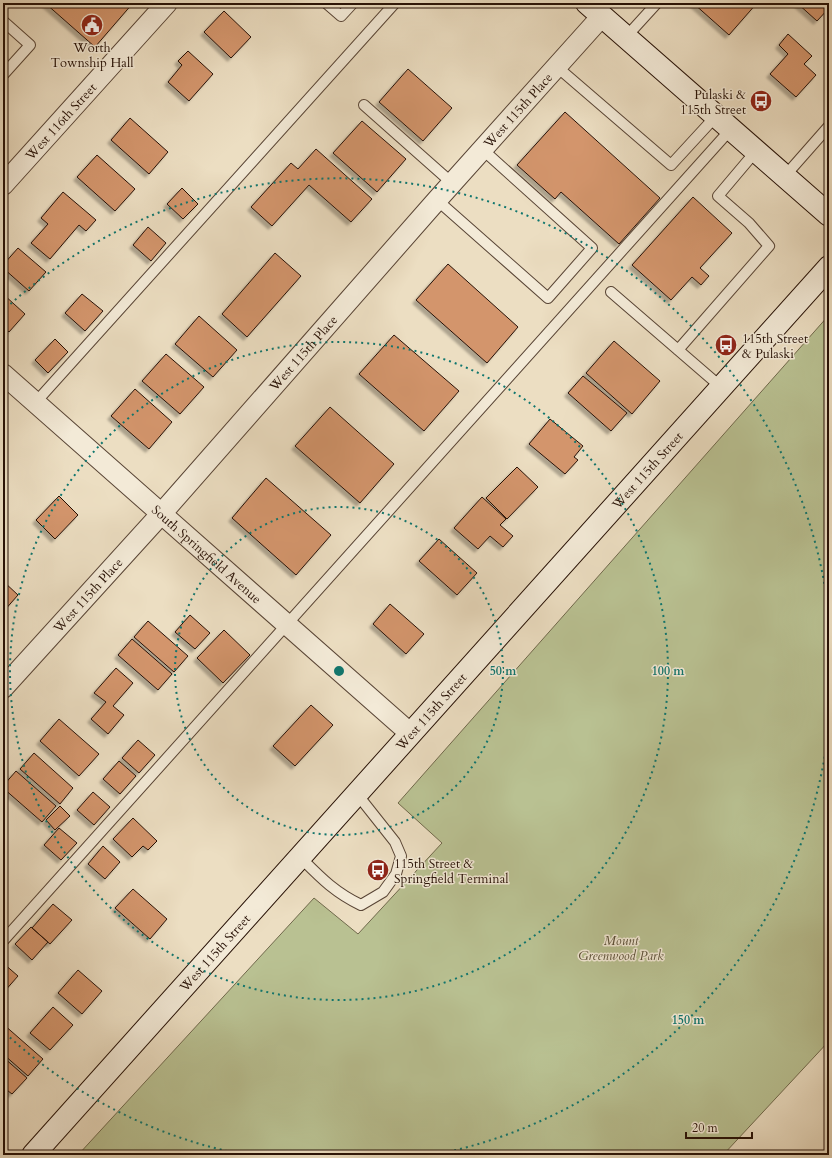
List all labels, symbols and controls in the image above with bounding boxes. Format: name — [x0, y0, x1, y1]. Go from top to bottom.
public building icon: Worth Township Hall — [79, 12, 105, 38]
place label: Worth Township Hall — [50, 39, 134, 72]
street label: West 115th Place — [479, 69, 557, 153]
street label: West 116th Street — [21, 79, 101, 165]
place label: Pulaski & 115th Street — [680, 86, 746, 119]
bus stop icon: Pulaski & 115th Street — [748, 88, 774, 114]
street label: West 115th Place — [265, 311, 342, 396]
place label: 115th Street & Pulaski — [742, 330, 808, 363]
bus stop icon: 115th Street & Pulaski — [713, 332, 739, 358]
street label: West 115th Street — [608, 428, 687, 514]
street label: South Springfield Avenue — [147, 501, 265, 608]
street label: West 115th Place — [49, 554, 127, 638]
text: 50 m — [490, 663, 517, 679]
text: 100 m — [652, 663, 685, 679]
centre of rings — [332, 664, 346, 678]
street label: West 115th Street — [391, 669, 471, 755]
place label: 115th Street & Springfield Terminal — [394, 855, 509, 888]
bus stop icon: 115th Street & Springfield Terminal — [365, 857, 391, 883]
street label: West 115th Street — [175, 911, 255, 996]
park label: Mount Greenwood Park — [578, 932, 664, 965]
text: 150 m — [672, 1012, 705, 1028]
scale bar — [686, 1114, 752, 1140]
text: 20 m — [692, 1120, 719, 1136]

